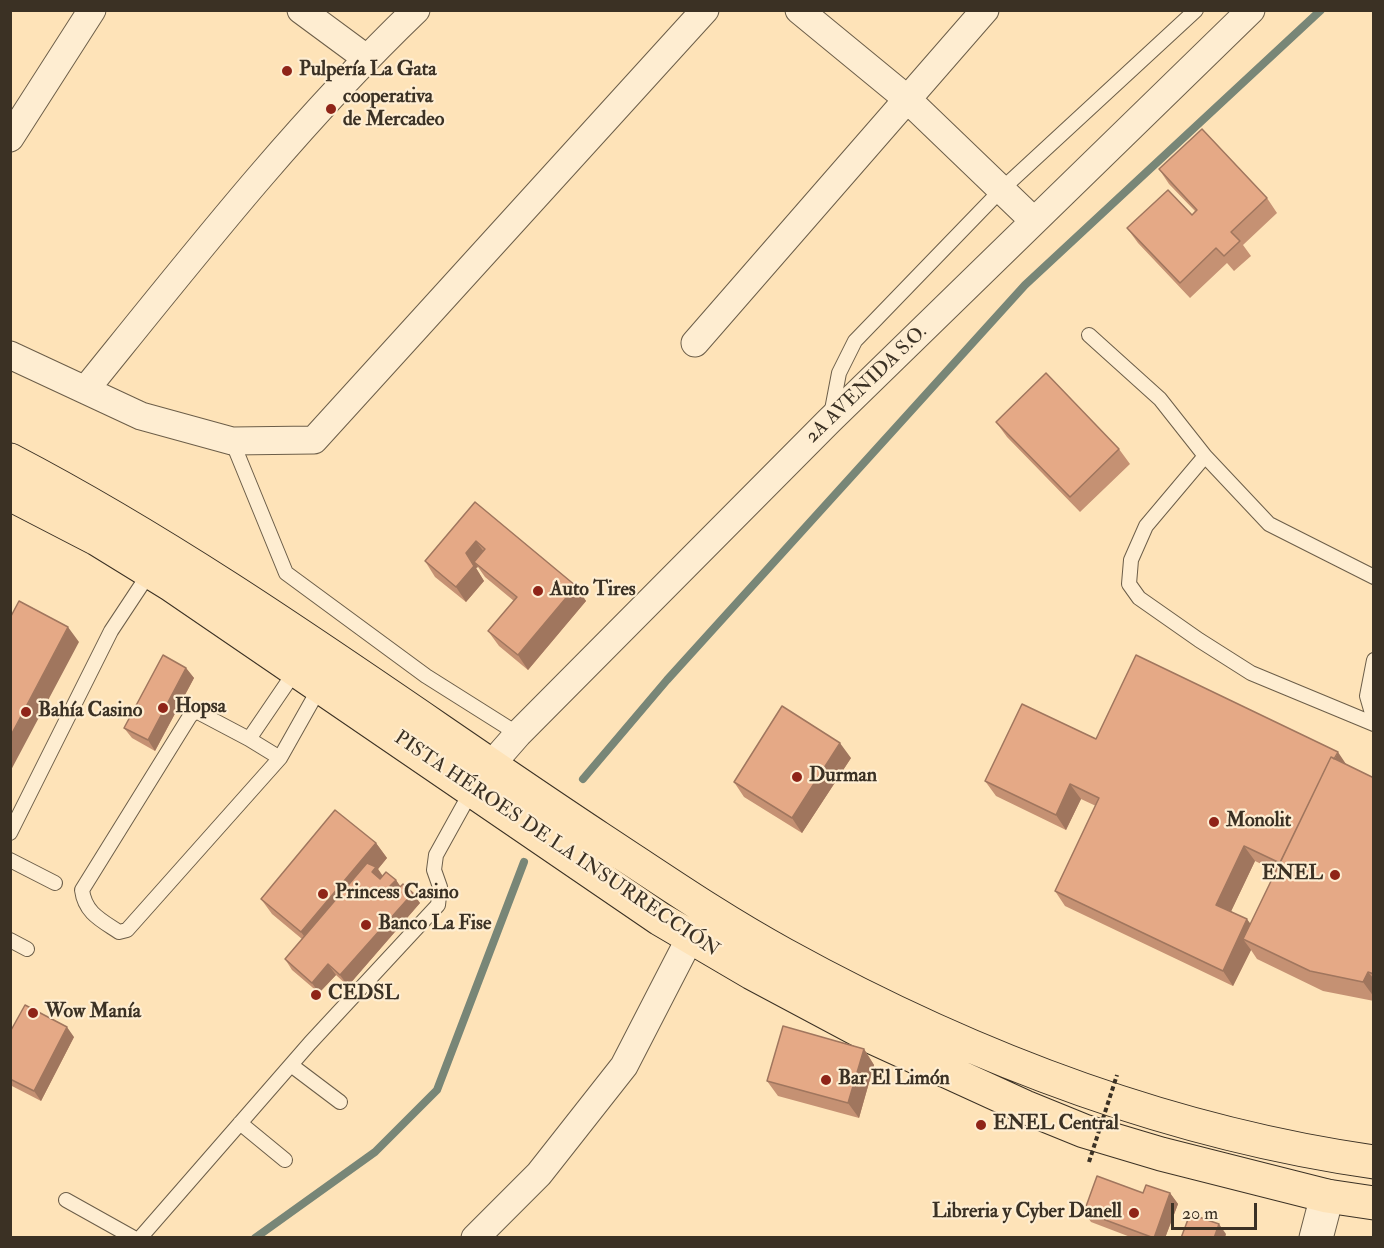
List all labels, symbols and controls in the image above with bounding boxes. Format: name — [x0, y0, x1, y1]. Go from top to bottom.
place label: Pulpería La Gata — [299, 59, 437, 83]
marker: Pulpería La Gata — [280, 64, 294, 78]
place label: cooperativa de Mercadeo — [343, 86, 444, 133]
marker: cooperativa de Mercadeo — [324, 102, 338, 116]
street label: 2A AVENIDA S.O. — [801, 321, 933, 449]
place label: Auto Tires — [550, 579, 636, 603]
marker: Auto Tires — [531, 584, 545, 598]
place label: Hopsa — [175, 696, 226, 720]
place label: Bahía Casino — [38, 700, 142, 724]
marker: Hopsa — [156, 701, 170, 715]
marker: Bahía Casino — [19, 705, 33, 719]
street label: PISTA HÉROES DE LA INSURRECCIÓN — [389, 727, 723, 963]
place label: Durman — [809, 765, 877, 789]
marker: Durman — [790, 770, 804, 784]
place label: Monolit — [1226, 810, 1291, 834]
marker: Monolit — [1207, 815, 1221, 829]
place label: ENEL — [1262, 863, 1323, 887]
marker: ENEL — [1328, 868, 1342, 882]
place label: Princess Casino — [335, 882, 459, 906]
marker: Princess Casino — [316, 887, 330, 901]
place label: Banco La Fise — [378, 913, 491, 937]
marker: Banco La Fise — [359, 918, 373, 932]
place label: CEDSL — [328, 983, 399, 1007]
marker: CEDSL — [309, 988, 323, 1002]
place label: Wow Manía — [45, 1001, 141, 1025]
marker: Wow Manía — [26, 1006, 40, 1020]
place label: Bar El Limón — [838, 1068, 950, 1092]
marker: Bar El Limón — [819, 1073, 833, 1087]
place label: ENEL Central — [993, 1113, 1119, 1137]
marker: ENEL Central — [974, 1118, 988, 1132]
scale bar — [1174, 1191, 1260, 1229]
place label: Libreria y Cyber Danell — [932, 1201, 1122, 1225]
text: 20 m — [1182, 1202, 1218, 1225]
marker: Libreria y Cyber Danell — [1127, 1206, 1141, 1220]

